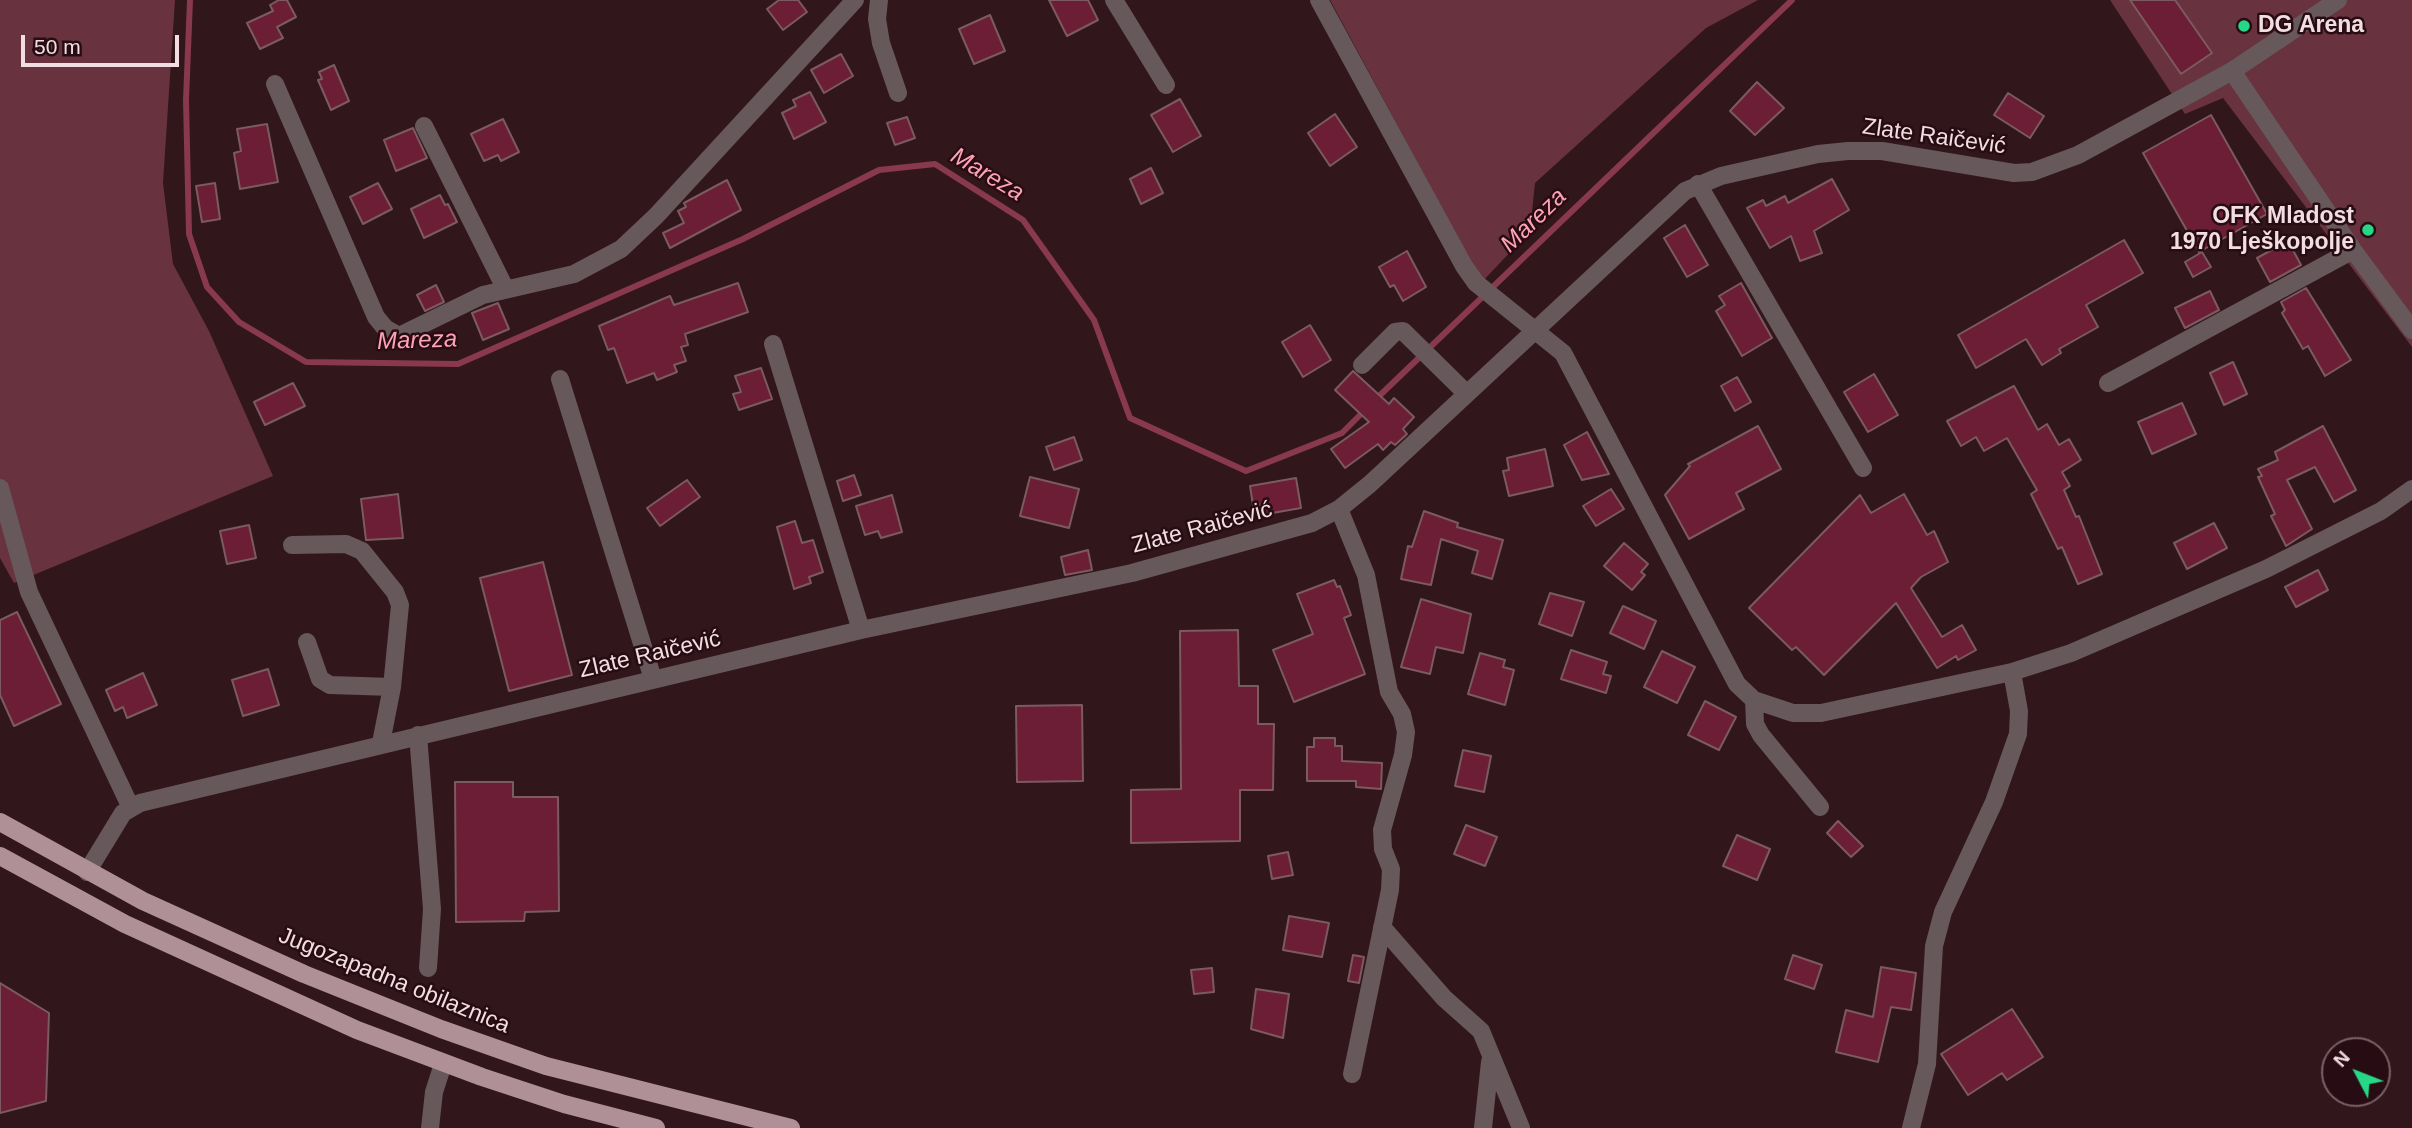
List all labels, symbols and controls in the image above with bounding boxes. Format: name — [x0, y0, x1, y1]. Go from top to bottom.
place label: DG Arena — [2258, 12, 2364, 40]
marker: DG Arena — [2236, 18, 2252, 34]
scale bar — [24, 21, 182, 65]
text: 50 m — [34, 35, 81, 58]
street label: Zlate Raičević — [1861, 113, 2007, 161]
water label: Mareza — [945, 142, 1029, 208]
water label: Mareza — [1495, 183, 1573, 259]
place label: OFK Mladost 1970 Lješkopolje — [2170, 203, 2354, 257]
marker: OFK Mladost 1970 Lješkopolje — [2360, 222, 2376, 238]
water label: Mareza — [377, 325, 457, 357]
street label: Zlate Raičević — [1129, 496, 1275, 560]
street label: Zlate Raičević — [577, 625, 723, 685]
street label: Jugozapadna obilaznica — [274, 922, 514, 1040]
north arrow — [2321, 1037, 2391, 1107]
text: N — [2329, 1047, 2354, 1071]

